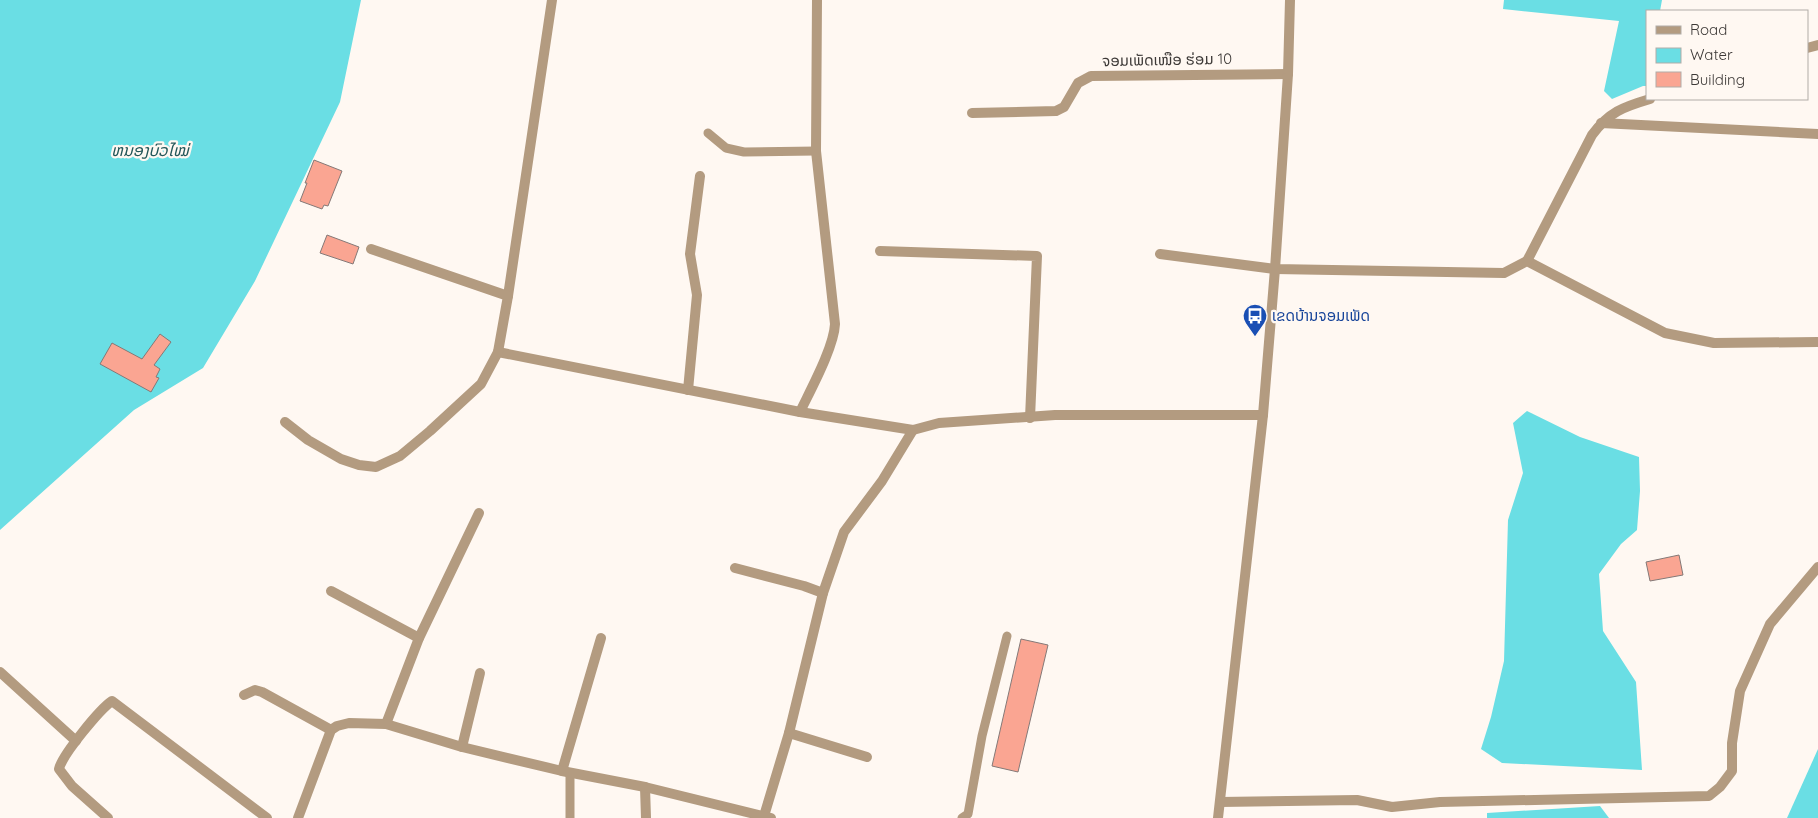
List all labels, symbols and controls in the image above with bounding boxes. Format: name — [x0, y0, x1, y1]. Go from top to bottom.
legend — [1646, 10, 1808, 100]
text: Road — [1690, 20, 1727, 39]
text: Water — [1690, 45, 1733, 64]
street label: ຈອມເພັດເໜືອ ຮ່ອມ 10 — [1102, 49, 1232, 70]
text: Building — [1690, 70, 1745, 89]
water label: ຫນອງບົວໄໝ່ — [111, 140, 191, 160]
bus stop icon: ເຂດບ້ານຈອມເພັດ — [1242, 303, 1268, 337]
place label: ເຂດບ້ານຈອມເພັດ — [1272, 306, 1370, 325]

